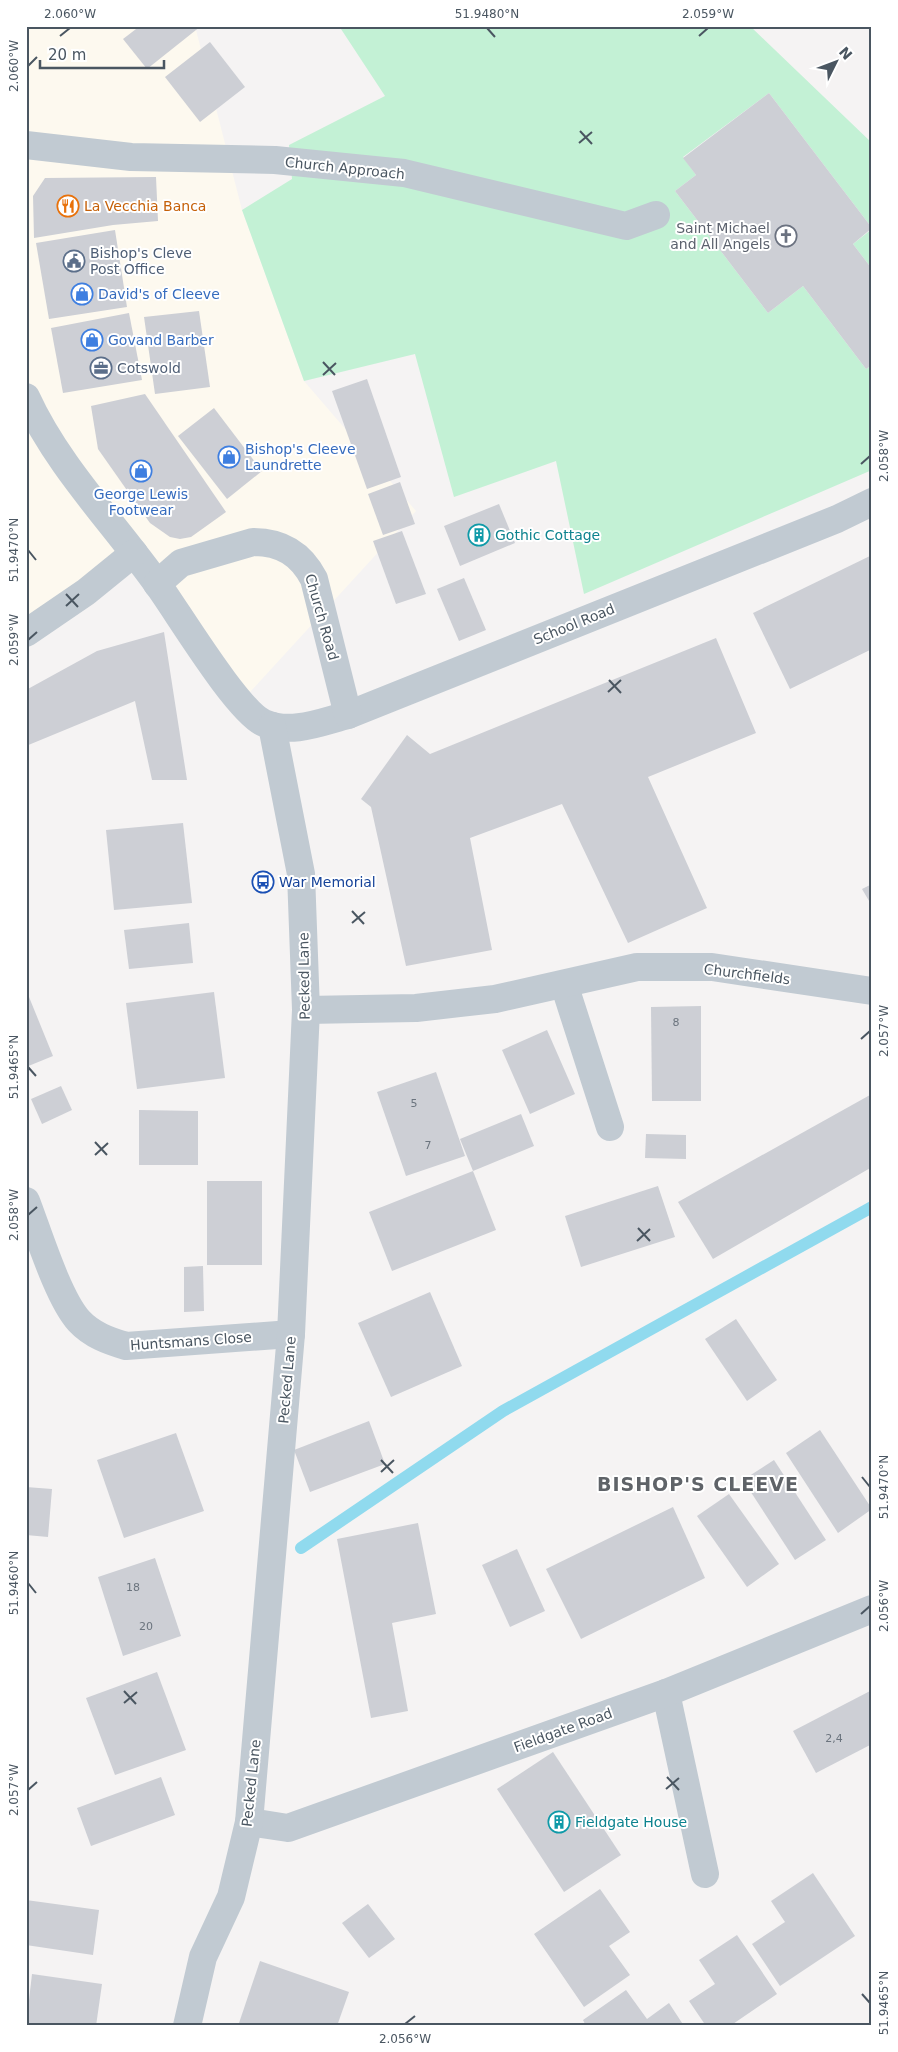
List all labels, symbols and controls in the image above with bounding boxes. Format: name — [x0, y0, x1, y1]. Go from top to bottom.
text: 2.060°W — [44, 7, 96, 21]
text: 51.9480°N — [455, 7, 519, 21]
text: 2.059°W — [682, 7, 734, 21]
scale bar — [40, 38, 164, 70]
north arrow — [810, 38, 860, 88]
text: 2.060°W — [7, 40, 21, 92]
text: N — [836, 44, 856, 63]
text: 20 m — [48, 46, 86, 64]
street label: Church Approach — [284, 154, 406, 182]
restaurant icon: La Vecchia Banca — [56, 194, 80, 218]
place label: La Vecchia Banca — [84, 198, 206, 214]
place label: Saint Michael and All Angels — [670, 220, 770, 252]
church icon: Saint Michael and All Angels — [774, 224, 798, 248]
place label: Bishop's Cleve Post Office — [90, 245, 192, 277]
public building icon: Bishop's Cleve Post Office — [62, 249, 86, 273]
shop icon: David's of Cleeve — [70, 282, 94, 306]
place label: David's of Cleeve — [98, 286, 220, 302]
shop icon: Govand Barber — [80, 328, 104, 352]
place label: Govand Barber — [108, 332, 214, 348]
office icon: Cotswold — [89, 356, 113, 380]
place label: Cotswold — [117, 360, 181, 376]
text: 2.058°W — [877, 430, 891, 482]
place label: Bishop's Cleeve Laundrette — [245, 441, 356, 473]
shop icon: Bishop's Cleeve Laundrette — [217, 445, 241, 469]
shop icon: George Lewis Footwear — [129, 459, 153, 483]
place label: George Lewis Footwear — [94, 486, 188, 518]
text: 51.9470°N — [7, 518, 21, 582]
building icon: Gothic Cottage — [467, 523, 491, 547]
place label: Gothic Cottage — [495, 527, 600, 543]
street label: Church Road — [302, 572, 342, 662]
street label: School Road — [531, 600, 617, 648]
text: 2.059°W — [7, 614, 21, 666]
bus stop icon: War Memorial — [251, 870, 275, 894]
place label: War Memorial — [279, 874, 376, 890]
street label: Pecked Lane — [295, 932, 313, 1020]
street label: Churchfields — [703, 961, 791, 987]
text: 2.057°W — [877, 1005, 891, 1057]
house number: 8 — [673, 1016, 680, 1029]
text: 51.9465°N — [7, 1035, 21, 1099]
house number: 5 — [411, 1097, 418, 1110]
house number: 7 — [425, 1139, 432, 1152]
text: 2.058°W — [7, 1189, 21, 1241]
street label: Huntsmans Close — [130, 1329, 252, 1353]
street label: Pecked Lane — [275, 1336, 299, 1424]
text: 51.9470°N — [877, 1455, 891, 1519]
district label: BISHOP'S CLEEVE — [597, 1473, 799, 1495]
text: 51.9460°N — [7, 1551, 21, 1615]
text: 2.056°W — [877, 1580, 891, 1632]
house number: 18 — [126, 1581, 140, 1594]
house number: 20 — [139, 1620, 153, 1633]
street label: Fieldgate Road — [512, 1705, 614, 1755]
house number: 2,4 — [825, 1732, 843, 1745]
street label: Pecked Lane — [238, 1739, 264, 1827]
text: 2.057°W — [7, 1764, 21, 1816]
building icon: Fieldgate House — [547, 1810, 571, 1834]
place label: Fieldgate House — [575, 1814, 687, 1830]
text: 51.9465°N — [877, 1971, 891, 2035]
text: 2.056°W — [379, 2032, 431, 2046]

